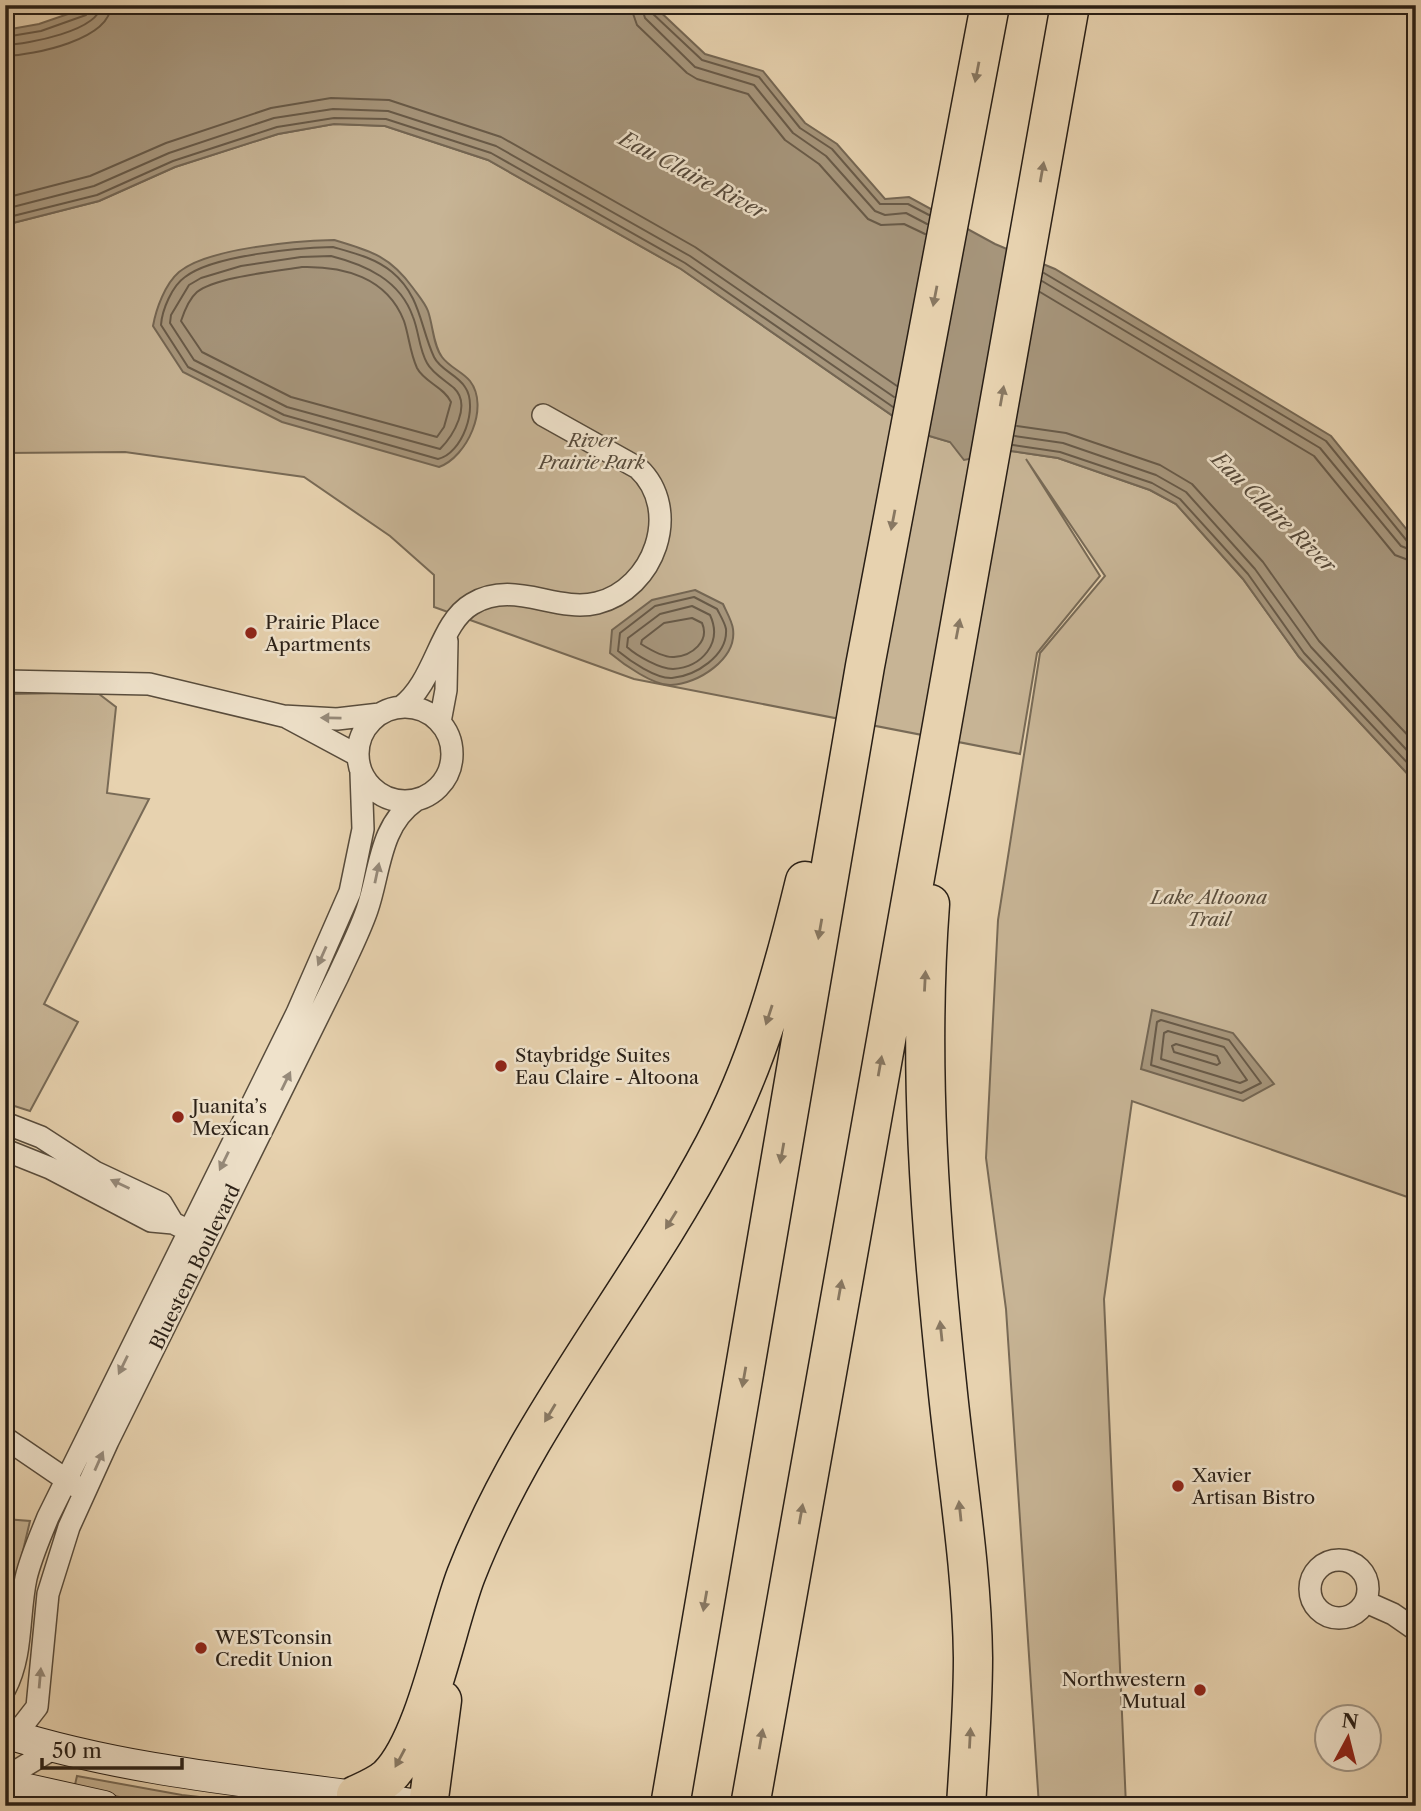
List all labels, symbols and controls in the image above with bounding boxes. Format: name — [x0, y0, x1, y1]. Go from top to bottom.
one-way arrow — [971, 61, 982, 83]
water label: Eau Claire River — [613, 125, 772, 225]
one-way arrow — [1037, 161, 1048, 183]
one-way arrow — [929, 285, 940, 307]
one-way arrow — [997, 385, 1008, 407]
park label: River Prairie Park — [537, 429, 645, 474]
water label: Eau Claire River — [1205, 445, 1342, 578]
one-way arrow — [887, 509, 898, 531]
place label: Prairie Place Apartments — [264, 611, 380, 656]
one-way arrow — [953, 618, 964, 640]
marker: Prairie Place Apartments — [243, 625, 259, 641]
one-way arrow — [320, 712, 342, 723]
one-way arrow — [371, 862, 382, 884]
park label: Lake Altoona Trail — [1149, 886, 1268, 931]
one-way arrow — [815, 918, 826, 940]
one-way arrow — [316, 946, 328, 966]
one-way arrow — [920, 970, 931, 992]
one-way arrow — [763, 1005, 773, 1026]
place label: Staybridge Suites Eau Claire - Altoona — [515, 1044, 699, 1089]
one-way arrow — [875, 1055, 886, 1077]
marker: Staybridge Suites Eau Claire - Altoona — [493, 1058, 509, 1074]
one-way arrow — [280, 1071, 292, 1091]
place label: Juanita’s Mexican — [189, 1095, 269, 1140]
marker: Juanita’s Mexican — [170, 1109, 186, 1125]
one-way arrow — [776, 1142, 787, 1164]
one-way arrow — [218, 1151, 229, 1172]
one-way arrow — [110, 1178, 130, 1190]
street label: Bluestem Boulevard — [145, 1180, 245, 1353]
one-way arrow — [664, 1211, 677, 1230]
one-way arrow — [835, 1279, 846, 1301]
one-way arrow — [935, 1319, 946, 1341]
one-way arrow — [117, 1355, 128, 1375]
one-way arrow — [738, 1366, 749, 1388]
one-way arrow — [544, 1404, 557, 1423]
one-way arrow — [93, 1451, 105, 1471]
place label: Xavier Artisan Bistro — [1191, 1464, 1315, 1509]
marker: Xavier Artisan Bistro — [1170, 1478, 1186, 1494]
one-way arrow — [954, 1500, 965, 1522]
one-way arrow — [796, 1503, 807, 1525]
one-way arrow — [699, 1590, 710, 1612]
place label: WESTconsin Credit Union — [214, 1626, 333, 1671]
marker: WESTconsin Credit Union — [193, 1640, 209, 1656]
one-way arrow — [34, 1667, 45, 1689]
place label: Northwestern Mutual — [1062, 1668, 1186, 1713]
marker: Northwestern Mutual — [1192, 1682, 1208, 1698]
north arrow — [1312, 1702, 1382, 1772]
text: N — [1340, 1709, 1360, 1734]
one-way arrow — [964, 1726, 975, 1748]
scale bar — [42, 1727, 182, 1771]
one-way arrow — [756, 1727, 767, 1749]
text: 50 m — [52, 1738, 102, 1763]
one-way arrow — [394, 1748, 406, 1768]

